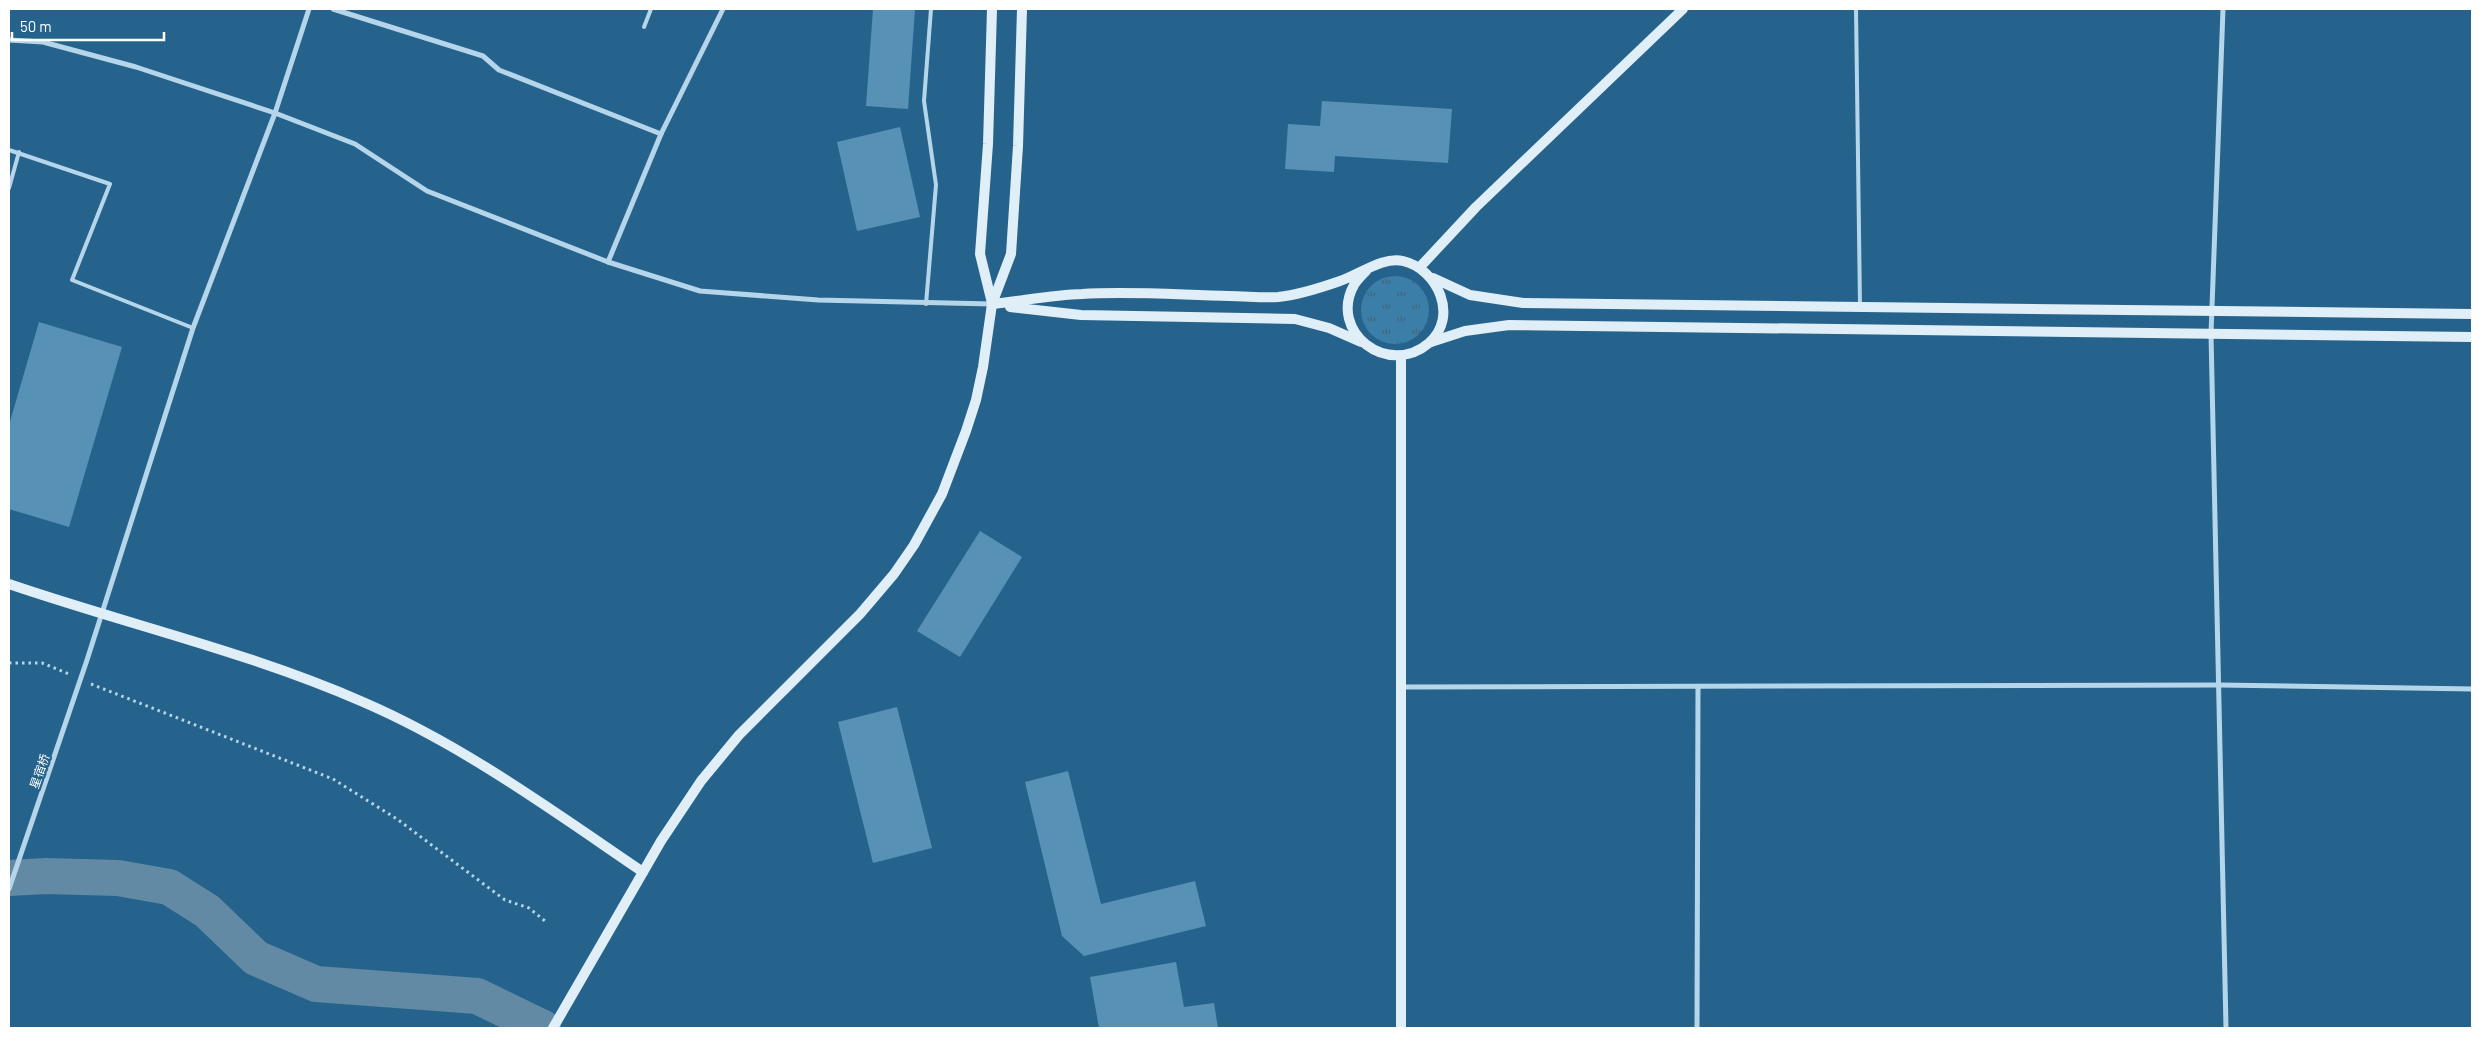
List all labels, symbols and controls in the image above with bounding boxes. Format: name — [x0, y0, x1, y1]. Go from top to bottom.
scale bar — [12, 10, 165, 42]
text: 50 m — [20, 17, 52, 35]
street label: 星宿桥 — [27, 752, 51, 790]

